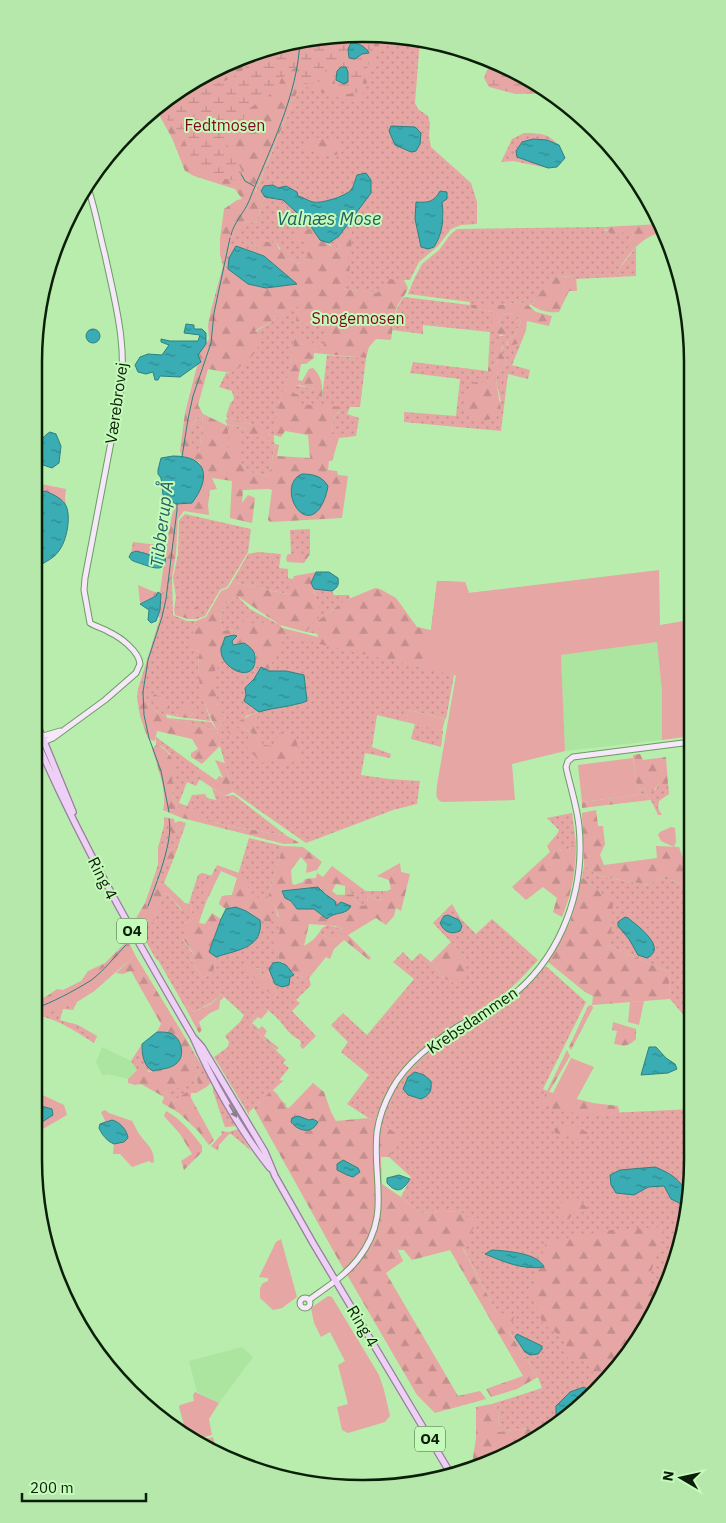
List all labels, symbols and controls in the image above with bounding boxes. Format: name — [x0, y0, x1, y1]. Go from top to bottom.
park label: Fedtmosen — [185, 115, 265, 135]
water label: Valnæs Mose — [277, 207, 381, 230]
park label: Snogemosen — [311, 308, 405, 328]
street label: Værebrovej — [100, 361, 132, 445]
water label: Tibberup Å — [144, 479, 178, 569]
street label: Ring 4 — [84, 853, 122, 903]
road number: O4 — [117, 918, 147, 944]
street label: Krebsdammen — [423, 982, 521, 1058]
one-way arrow — [228, 1104, 237, 1117]
street label: Ring 4 — [343, 1301, 383, 1351]
road number: O4 — [415, 1426, 445, 1452]
north arrow — [656, 1453, 706, 1503]
scale bar — [22, 1470, 146, 1502]
text: N — [658, 1470, 678, 1482]
text: 200 m — [30, 1478, 74, 1497]

